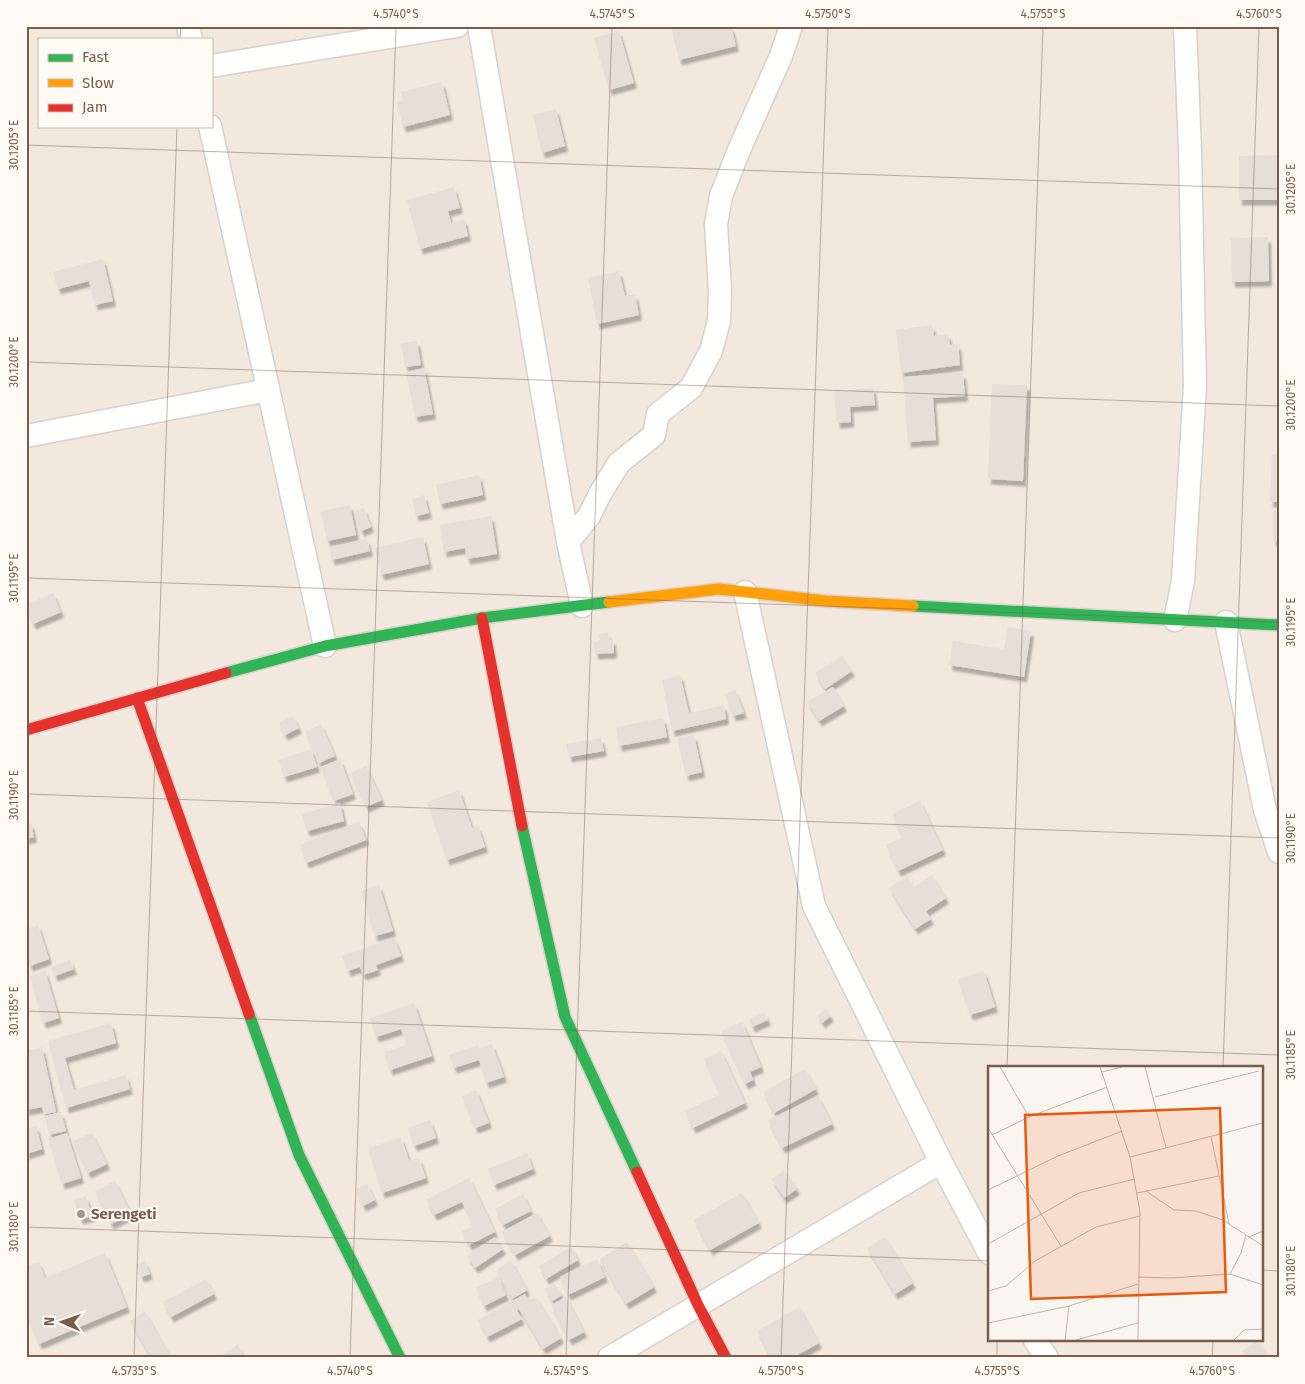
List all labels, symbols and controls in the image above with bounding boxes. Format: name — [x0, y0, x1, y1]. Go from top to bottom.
text: 4.5740°S — [373, 7, 419, 21]
text: 4.5745°S — [590, 7, 635, 21]
text: 4.5750°S — [805, 7, 851, 21]
text: 4.5755°S — [1021, 7, 1066, 21]
text: 4.5760°S — [1236, 7, 1282, 21]
legend — [38, 38, 212, 128]
text: Fast — [82, 48, 109, 66]
text: Slow — [82, 74, 114, 92]
text: Jam — [82, 98, 108, 116]
text: 30.1205°E — [7, 120, 21, 170]
text: 30.1205°E — [1284, 164, 1298, 214]
text: 30.1200°E — [7, 336, 21, 388]
text: 30.1200°E — [1284, 379, 1298, 431]
text: 30.1195°E — [7, 553, 21, 603]
text: 30.1195°E — [1284, 597, 1298, 647]
text: 30.1190°E — [7, 770, 21, 820]
text: 30.1190°E — [1284, 813, 1298, 863]
text: 30.1185°E — [7, 986, 21, 1036]
text: 30.1185°E — [1284, 1030, 1298, 1080]
inset map — [988, 1066, 1262, 1342]
text: 30.1180°E — [7, 1202, 21, 1252]
place label: Serengeti — [91, 1205, 157, 1223]
marker: Serengeti — [75, 1208, 87, 1220]
text: 30.1180°E — [1284, 1246, 1298, 1296]
north arrow — [38, 1296, 88, 1346]
text: N — [41, 1317, 58, 1327]
text: 4.5735°S — [111, 1364, 157, 1378]
text: 4.5740°S — [327, 1364, 373, 1378]
text: 4.5745°S — [544, 1364, 589, 1378]
text: 4.5750°S — [758, 1364, 804, 1378]
text: 4.5755°S — [975, 1364, 1020, 1378]
text: 4.5760°S — [1189, 1364, 1235, 1378]

